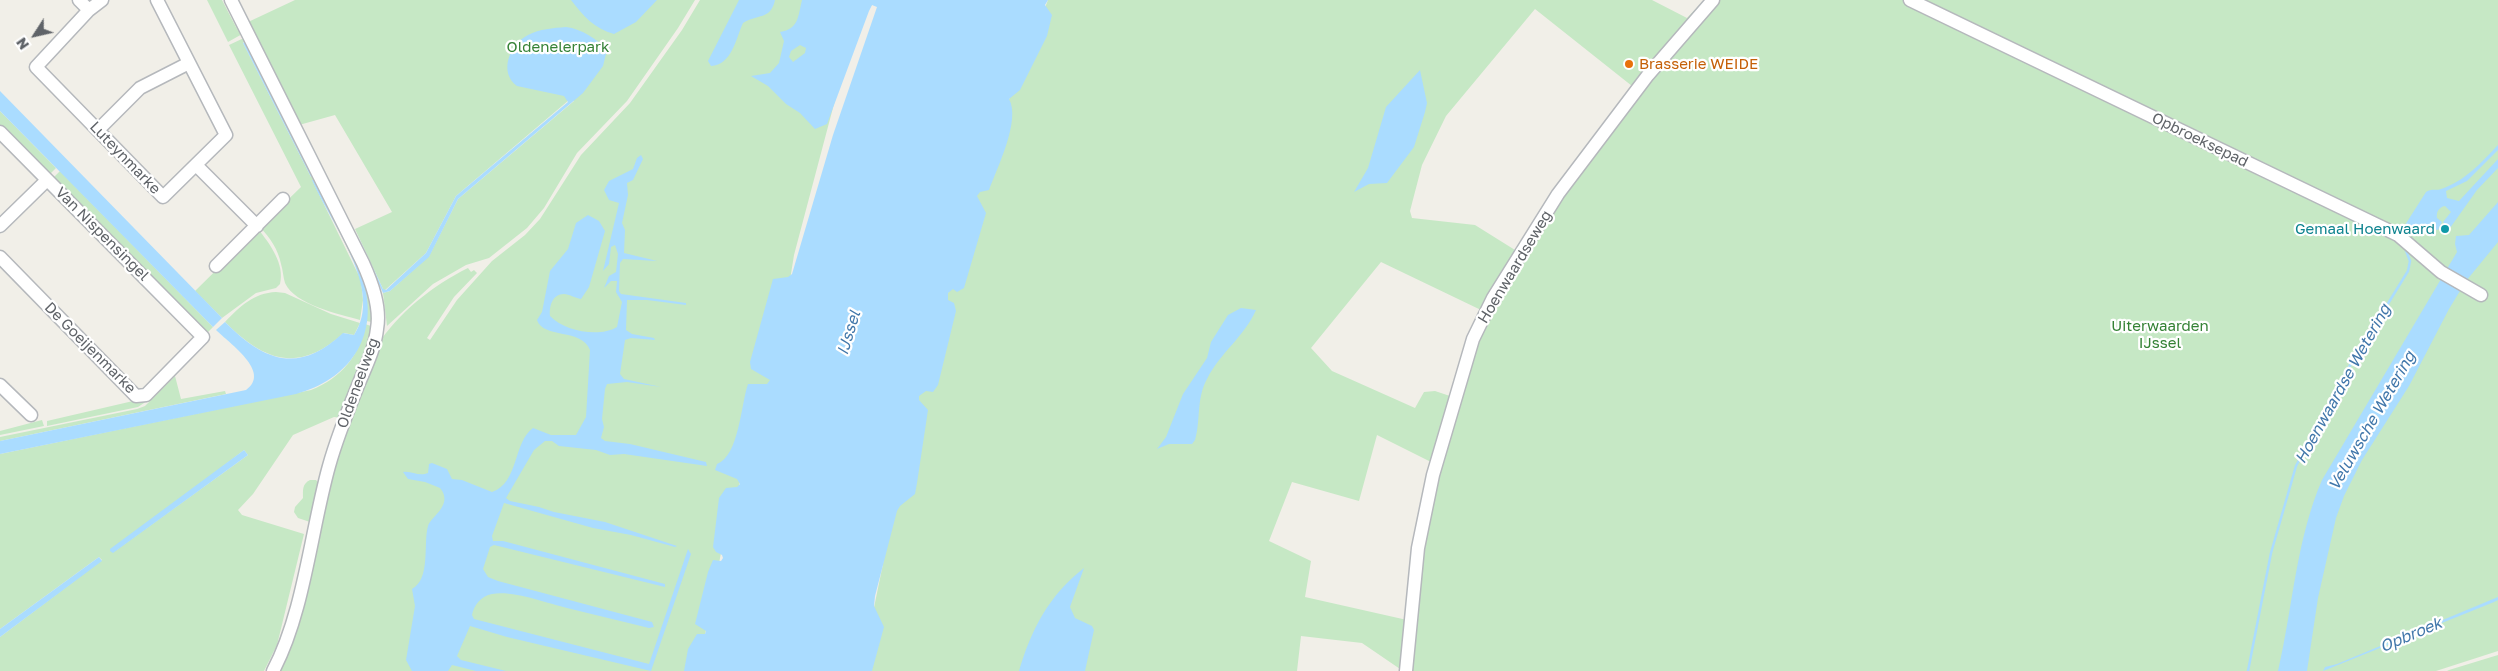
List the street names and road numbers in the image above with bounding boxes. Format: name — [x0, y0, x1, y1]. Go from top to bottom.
street label: Opbroeksepad — [2149, 109, 2251, 171]
street label: Luteynmarke — [86, 118, 164, 198]
street label: Van Nispensingel — [51, 183, 153, 285]
street label: Hoenwaardseweg — [1474, 207, 1556, 327]
street label: De Goeijenmarke — [41, 299, 139, 397]
street label: Oldeneelweg — [333, 335, 383, 431]

